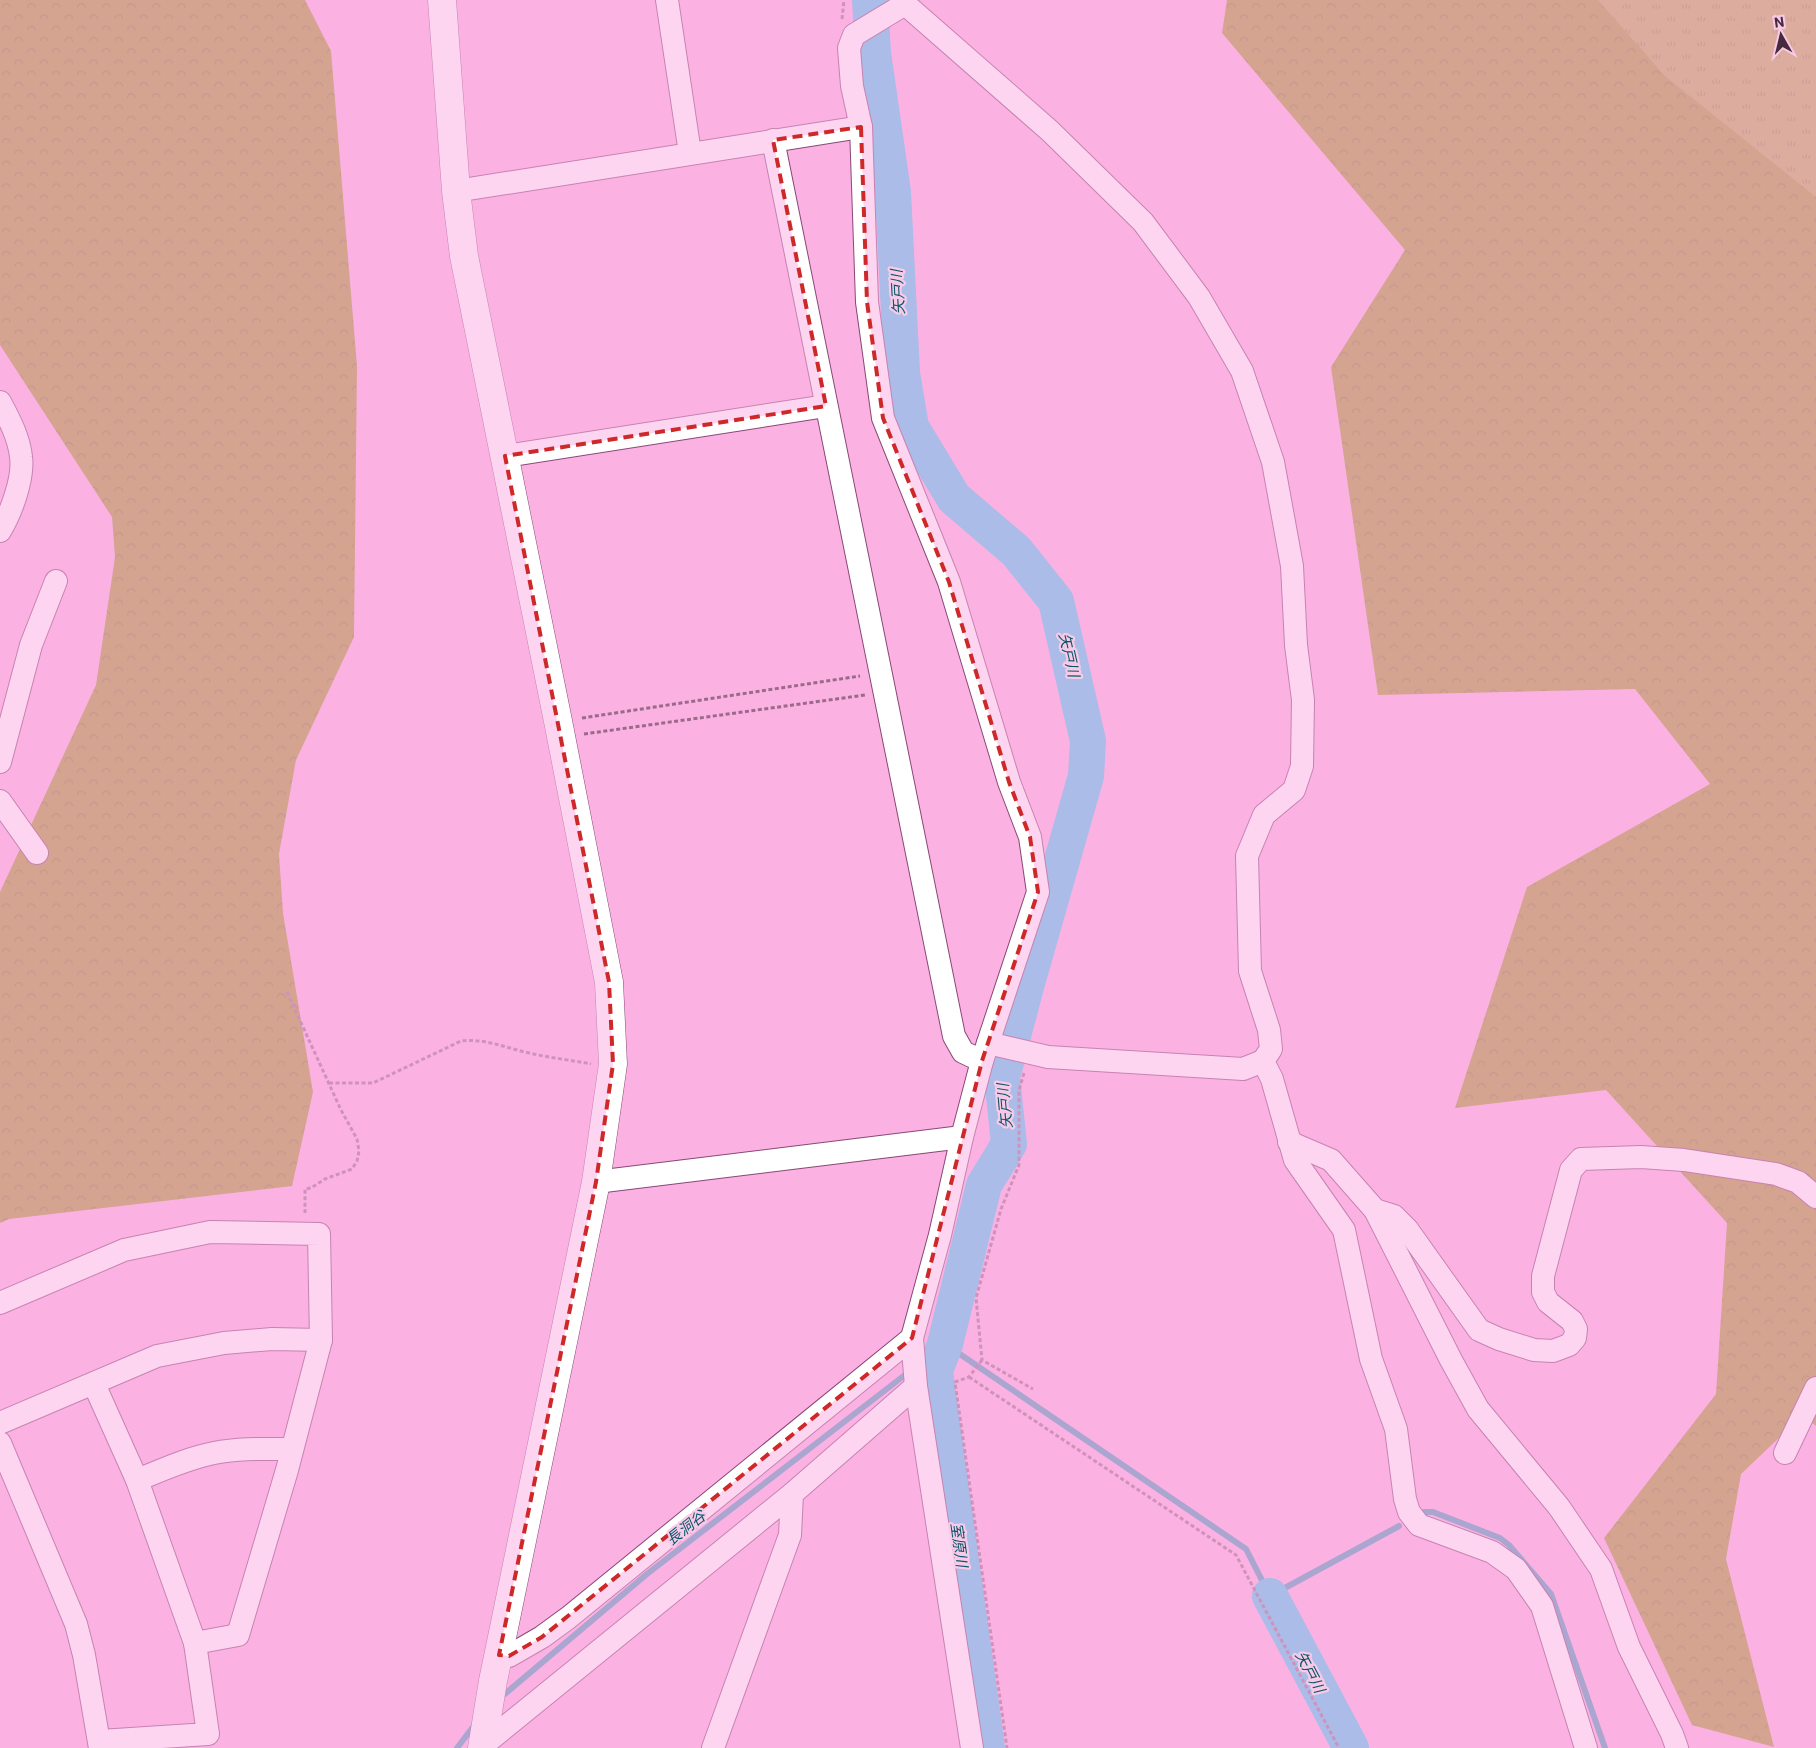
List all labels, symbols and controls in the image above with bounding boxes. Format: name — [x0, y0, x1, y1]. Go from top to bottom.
north arrow — [1756, 10, 1806, 60]
text: N — [1773, 14, 1785, 31]
water label: 矢戸川 — [888, 267, 908, 315]
water label: 矢戸川 — [1055, 631, 1083, 681]
water label: 矢戸川 — [994, 1081, 1016, 1129]
water label: 長洞谷 — [663, 1506, 711, 1549]
water label: 室原川 — [947, 1521, 971, 1571]
water label: 矢戸川 — [1291, 1648, 1329, 1698]

